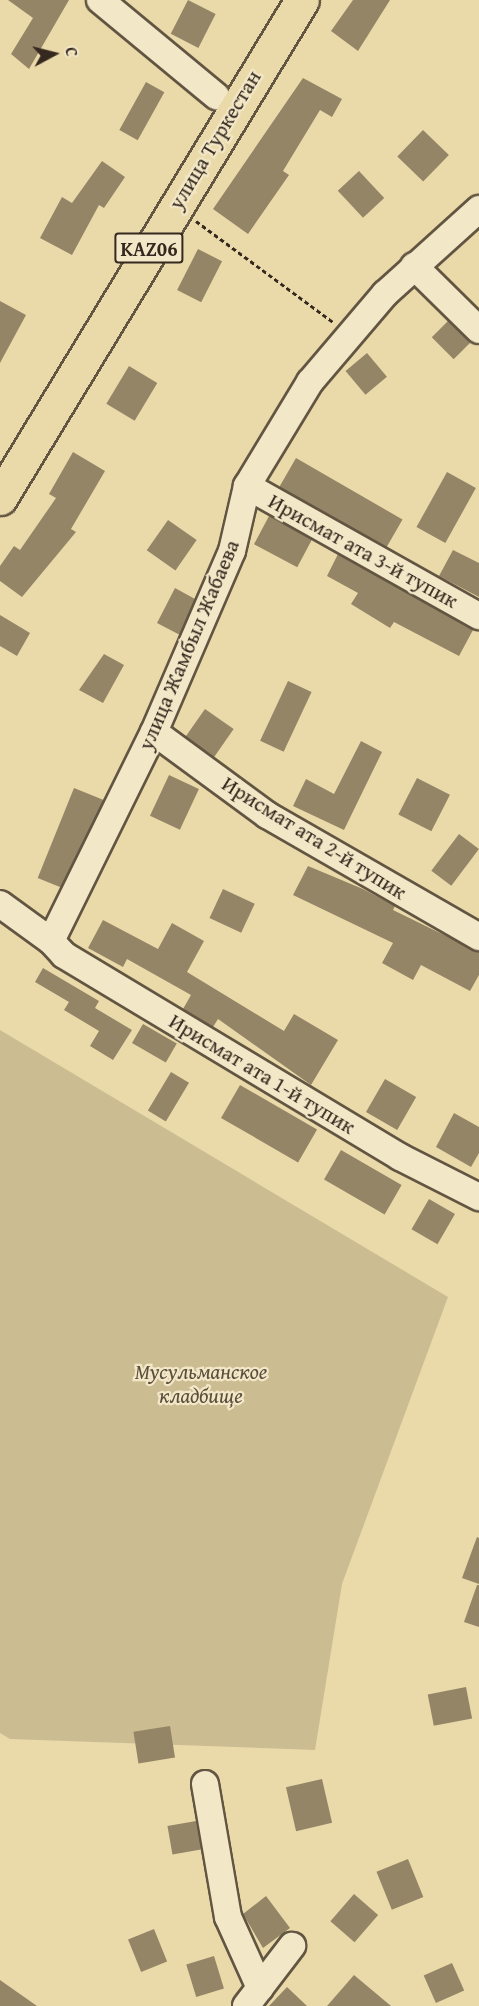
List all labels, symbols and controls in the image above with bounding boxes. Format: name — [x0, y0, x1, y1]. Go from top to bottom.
north arrow — [24, 24, 84, 84]
text: С — [59, 46, 84, 58]
street label: улица Туркестан — [164, 66, 266, 214]
road number: KАZ06 — [113, 231, 185, 265]
street label: Ирисмат ата 3-й тупик — [264, 488, 462, 614]
street label: улица Жамбыл Жабаева — [133, 536, 245, 754]
street label: Ирисмат ата 2-й тупик — [217, 771, 411, 905]
street label: Ирисмат ата 1-й тупик — [164, 1009, 360, 1139]
park label: Мусульманское кладбище — [135, 1359, 267, 1409]

